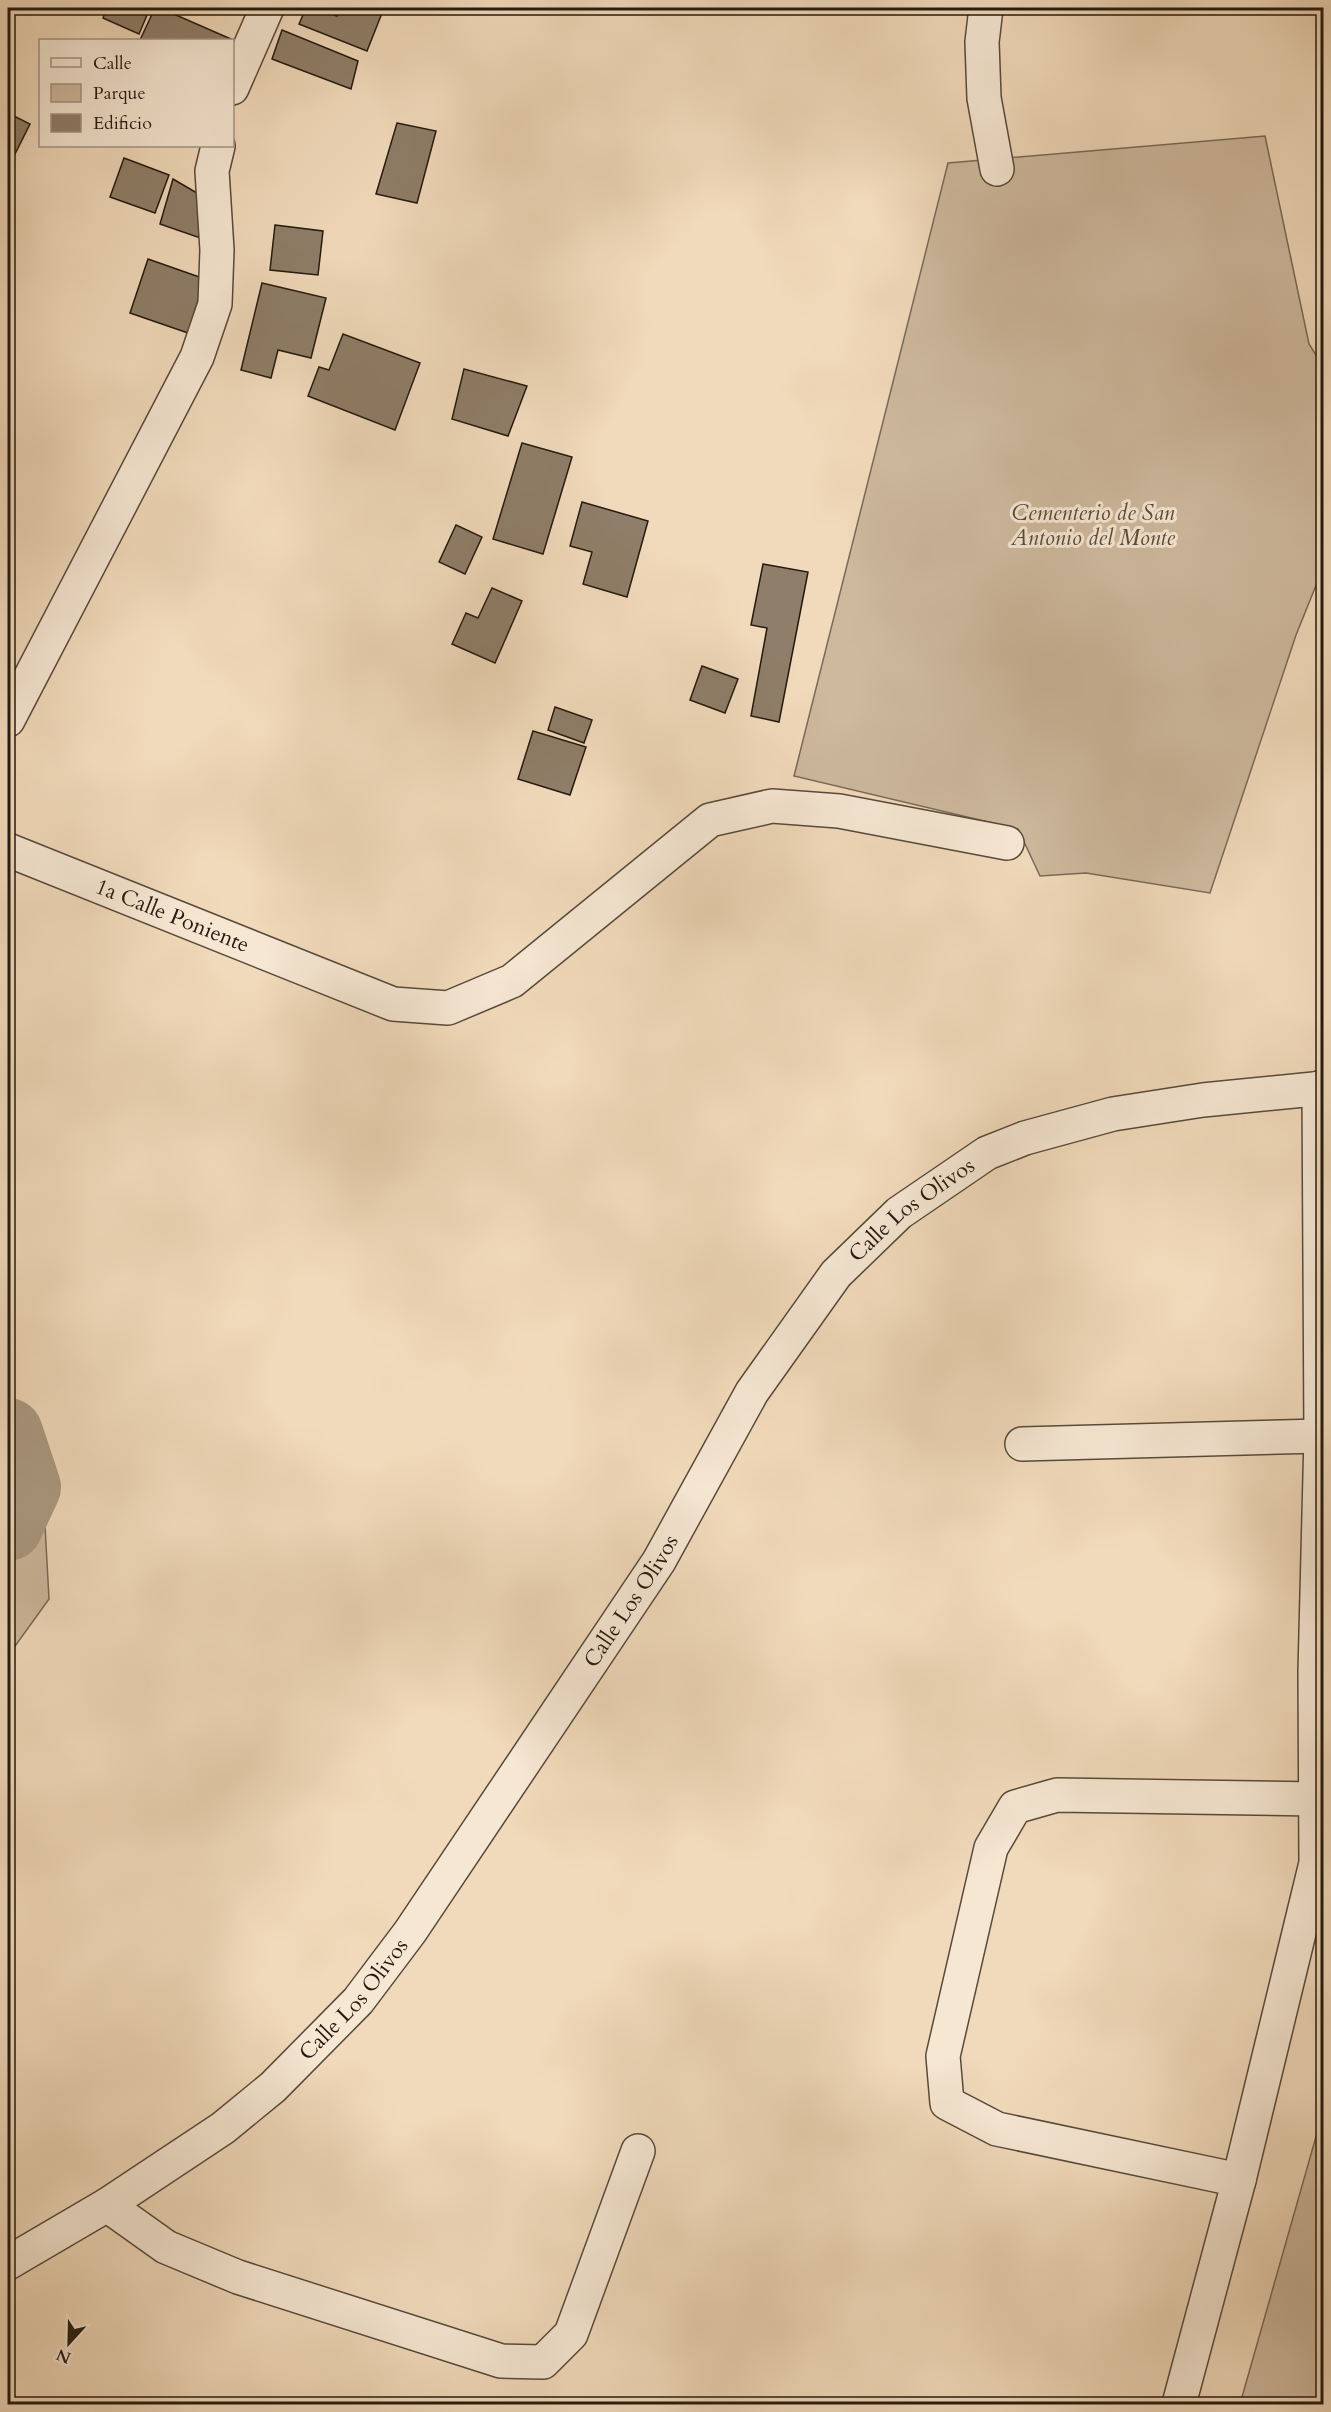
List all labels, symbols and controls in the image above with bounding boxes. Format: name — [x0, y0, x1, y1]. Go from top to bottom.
legend — [39, 39, 234, 147]
text: Calle — [93, 51, 132, 76]
text: Parque — [93, 81, 146, 106]
text: Edificio — [93, 111, 152, 136]
park label: Cementerio de San Antonio del Monte — [1010, 498, 1176, 553]
street label: 1a Calle Poniente — [91, 871, 254, 960]
street label: Calle Los Olivos — [842, 1151, 980, 1269]
street label: Calle Los Olivos — [577, 1529, 686, 1673]
street label: Calle Los Olivos — [292, 1932, 415, 2067]
north arrow — [39, 2313, 99, 2373]
text: N — [53, 2343, 74, 2369]

